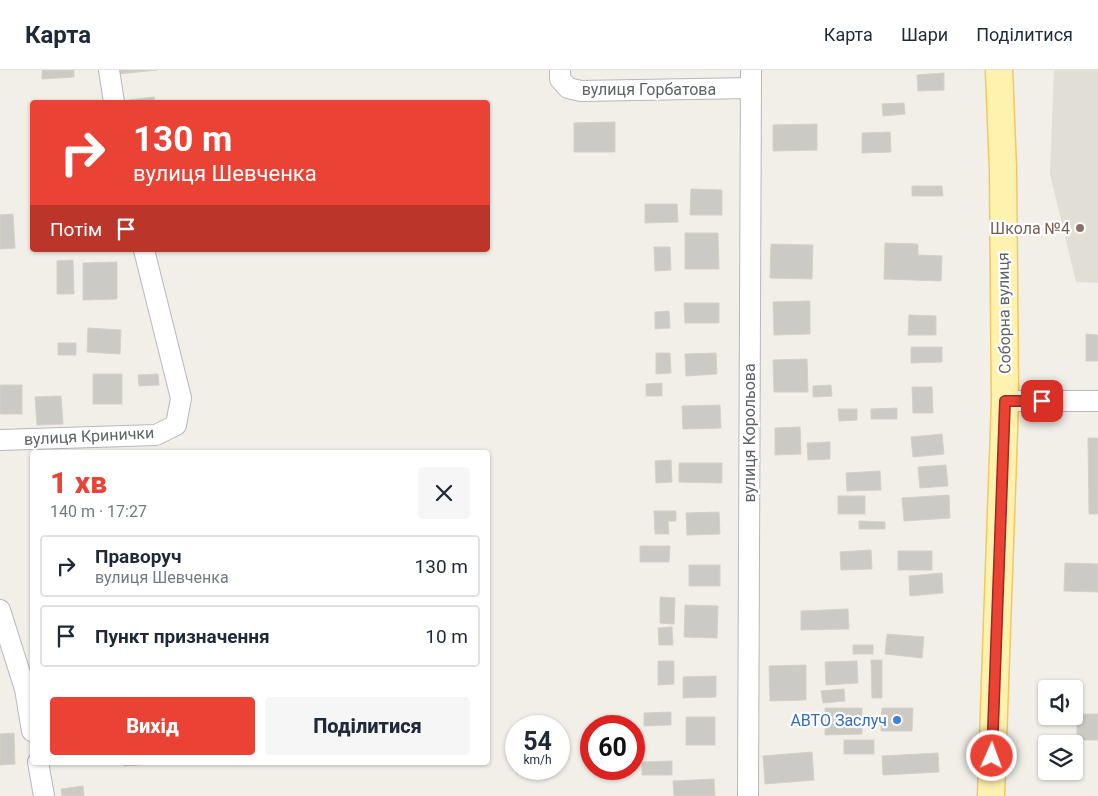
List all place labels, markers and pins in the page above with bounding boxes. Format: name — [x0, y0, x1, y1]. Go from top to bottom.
place label: Школа №4 — [990, 219, 1070, 238]
marker: Школа №4 — [1074, 222, 1086, 234]
pin — [1021, 380, 1063, 422]
place label: АВТО Заслуч — [790, 711, 887, 730]
marker: АВТО Заслуч — [891, 714, 903, 726]

